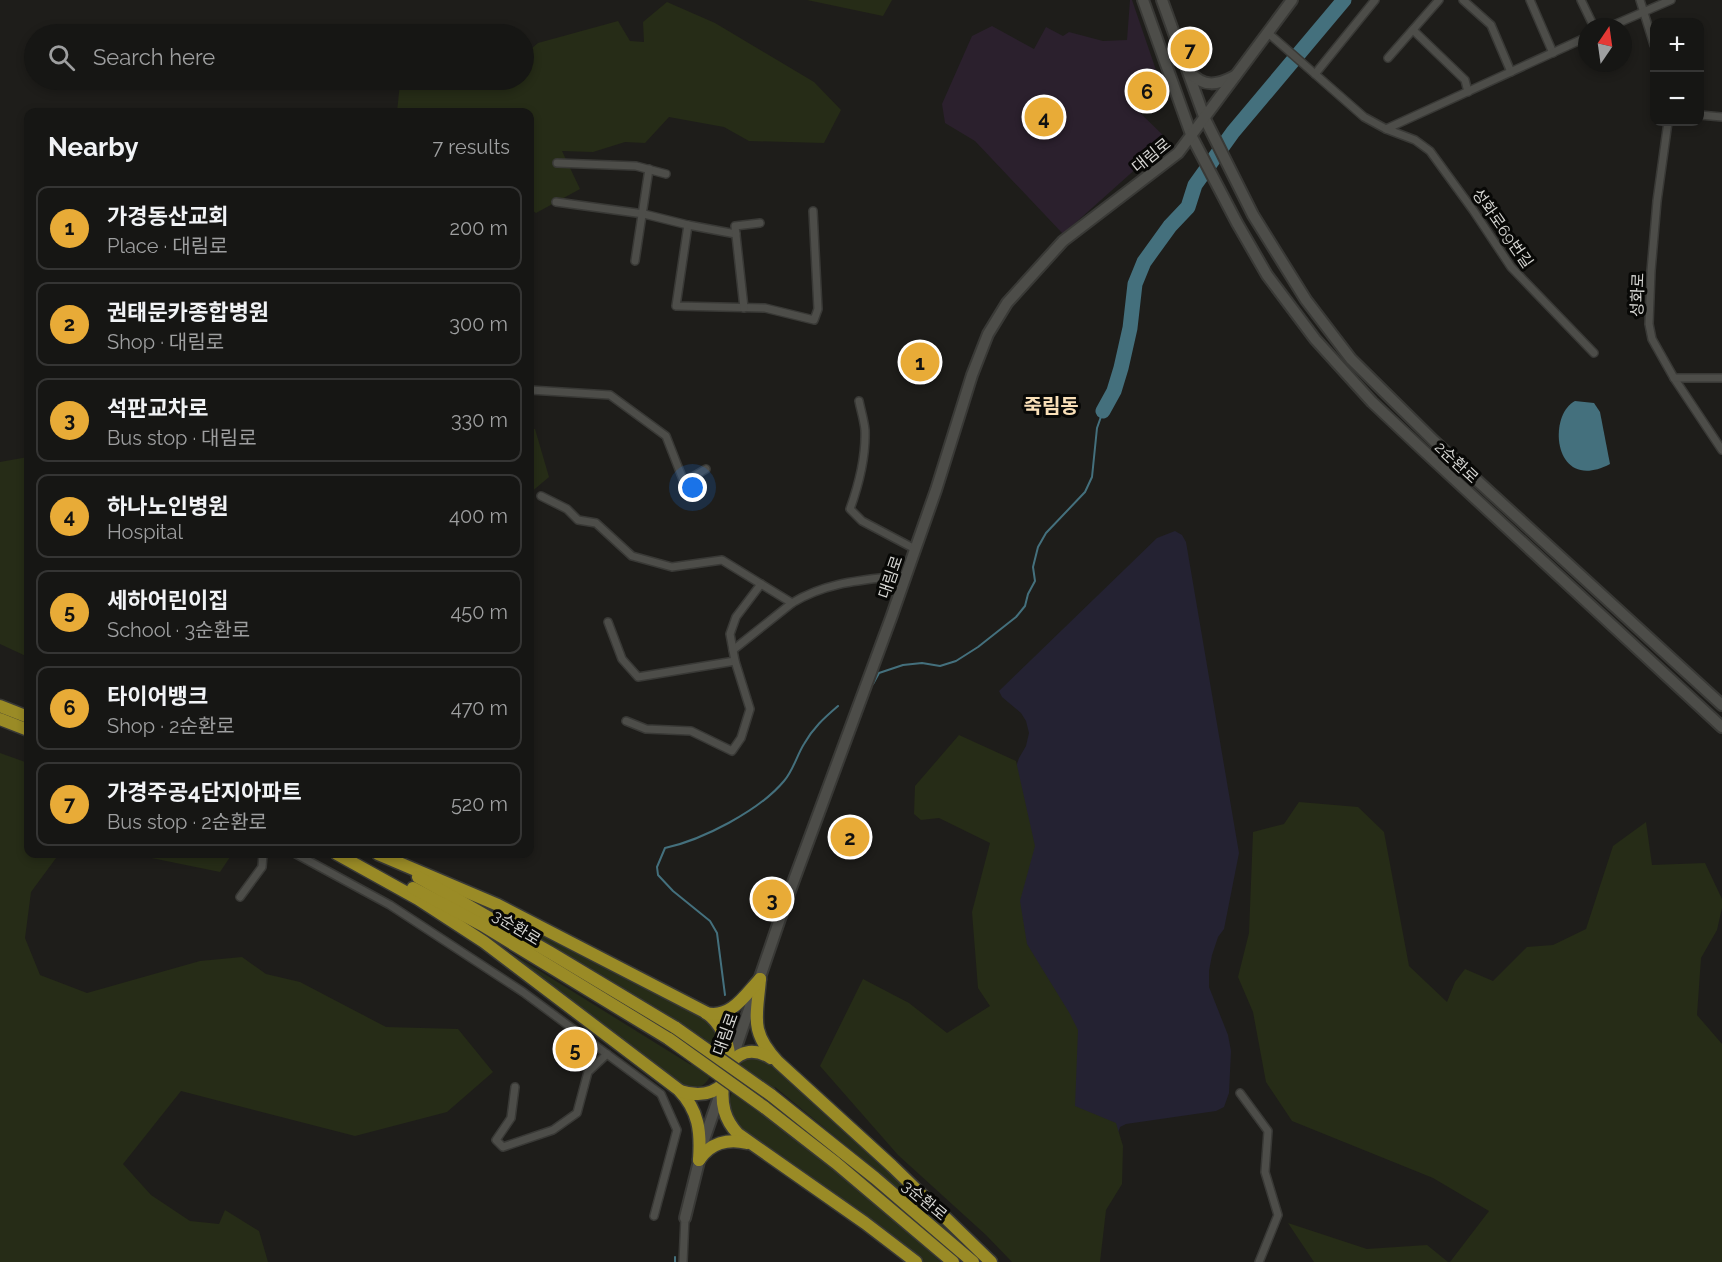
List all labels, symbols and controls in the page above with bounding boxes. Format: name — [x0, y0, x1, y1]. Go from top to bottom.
north arrow — [1578, 18, 1632, 72]
map controls — [1650, 18, 1704, 126]
button: + — [1650, 18, 1704, 72]
search box — [24, 24, 534, 90]
pin: 7 — [1170, 26, 1210, 72]
icon: search — [45, 41, 78, 74]
text: Search here — [93, 44, 215, 70]
pin: 6 — [1128, 68, 1166, 113]
button: − — [1650, 72, 1704, 126]
pin: 4 — [1024, 94, 1064, 140]
text: Nearby — [48, 132, 138, 162]
street label: 대림로 — [1128, 134, 1175, 177]
text: 7 results — [432, 135, 510, 159]
street label: 성화로69번길 — [1468, 185, 1537, 272]
text: 가경동산교회 — [107, 203, 228, 229]
text: 1 — [65, 216, 74, 240]
text: 200 m — [450, 216, 508, 240]
text: Place · 대림로 — [107, 234, 228, 258]
street label: 성화로 — [1627, 272, 1648, 317]
text: 권태문카종합병원 — [107, 299, 269, 325]
text: 2 — [64, 312, 75, 336]
text: 300 m — [449, 312, 508, 336]
text: Shop · 대림로 — [107, 330, 224, 354]
pin: 1 — [900, 340, 940, 385]
district label: 죽림동 — [1023, 394, 1079, 418]
text: 석판교차로 — [107, 395, 208, 421]
text: 3 — [64, 408, 75, 432]
text: 330 m — [451, 408, 508, 432]
text: Bus stop · 대림로 — [107, 426, 257, 450]
street label: 2순환로 — [1431, 438, 1483, 487]
your location — [678, 473, 707, 502]
text: 하나노인병원 — [107, 493, 228, 519]
text: 4 — [64, 504, 75, 528]
text: 400 m — [449, 504, 508, 528]
text: Hospital — [107, 520, 183, 544]
street label: 대림로 — [874, 553, 907, 601]
text: 세하어린이집 — [107, 587, 228, 613]
text: 5 — [64, 600, 75, 624]
text: 450 m — [450, 600, 508, 624]
text: School · 3순환로 — [107, 618, 250, 642]
text: 타이어뱅크 — [107, 683, 208, 709]
text: 6 — [63, 696, 76, 720]
text: 470 m — [451, 696, 508, 720]
text: Shop · 2순환로 — [107, 714, 235, 738]
text: 가경주공4단지아파트 — [107, 779, 302, 805]
text: 7 — [64, 792, 75, 816]
text: 520 m — [451, 792, 508, 816]
text: Bus stop · 2순환로 — [107, 810, 267, 834]
pin: 2 — [830, 814, 870, 860]
pin: 3 — [752, 876, 792, 922]
street label: 3순환로 — [489, 906, 544, 949]
street label: 대림로 — [709, 1010, 742, 1058]
pin: 5 — [556, 1026, 594, 1072]
street label: 3순환로 — [898, 1176, 951, 1225]

